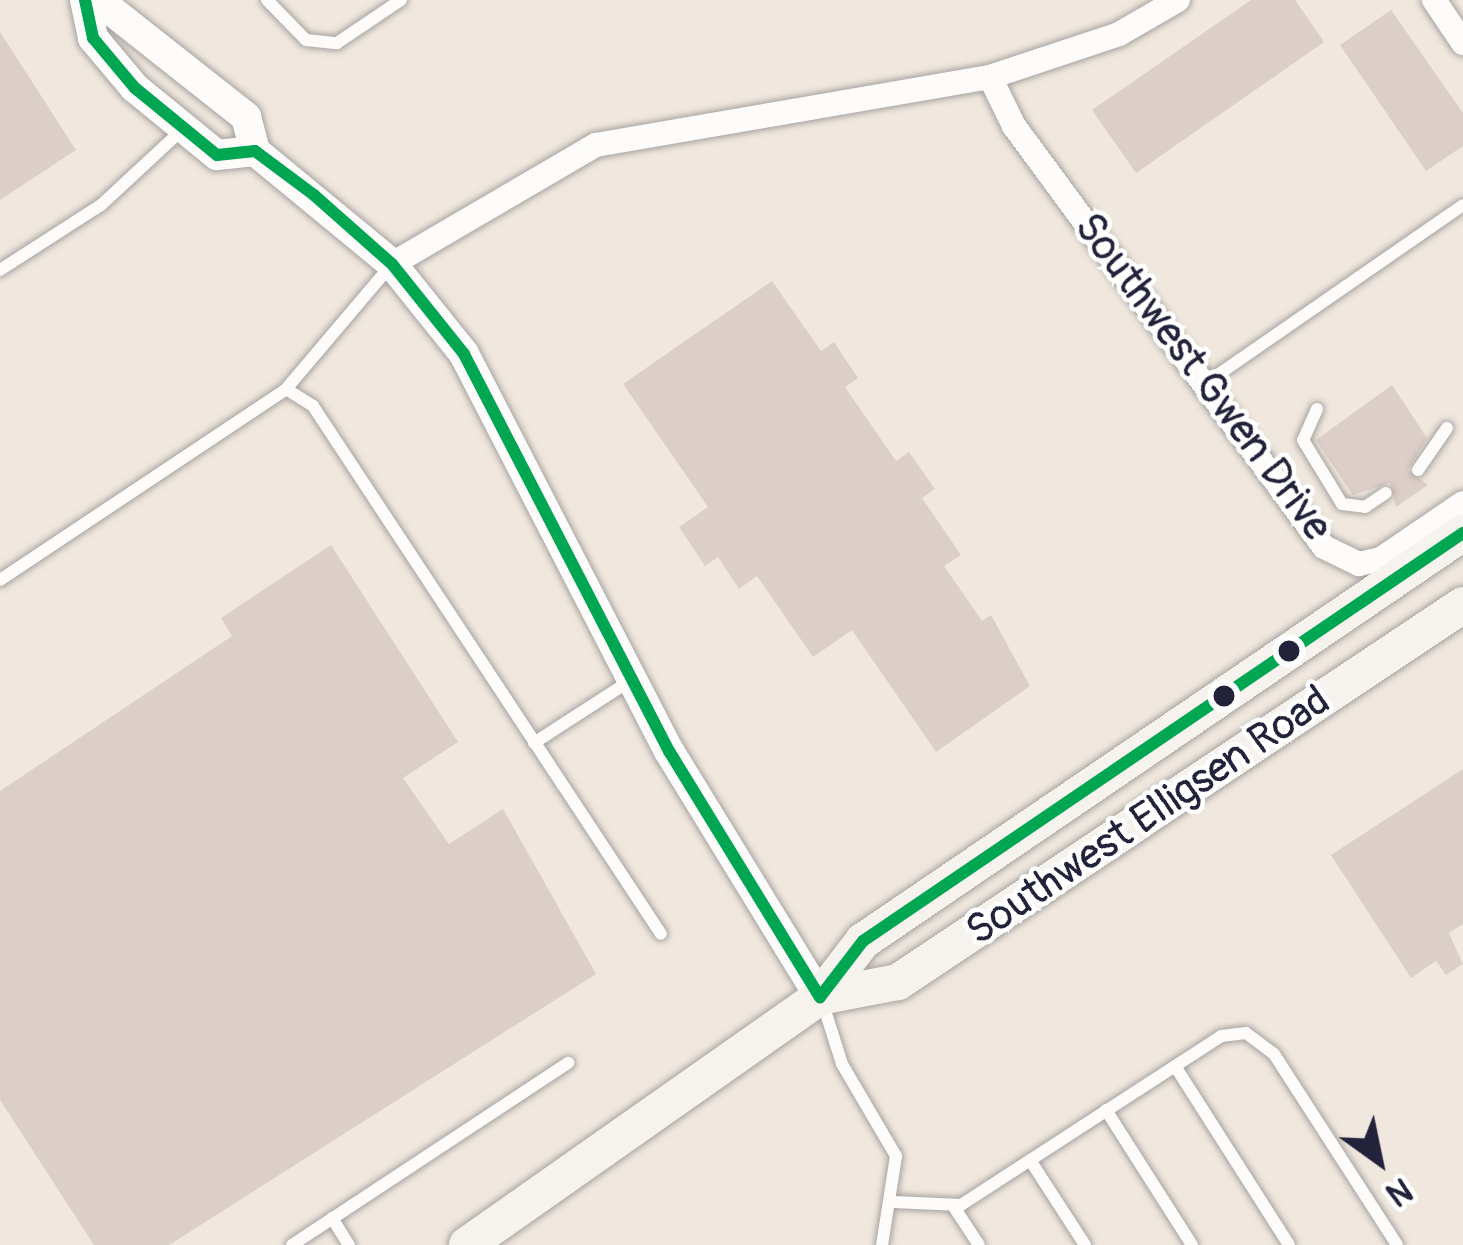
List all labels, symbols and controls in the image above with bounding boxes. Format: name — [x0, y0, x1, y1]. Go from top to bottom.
street label: Southwest Gwen Drive — [1063, 203, 1343, 551]
unlabelled marker — [1278, 640, 1300, 662]
street label: Southwest Elligsen Road — [957, 676, 1339, 956]
unlabelled marker — [1213, 685, 1235, 707]
north arrow — [1319, 1101, 1439, 1221]
text: N — [1378, 1168, 1419, 1215]

